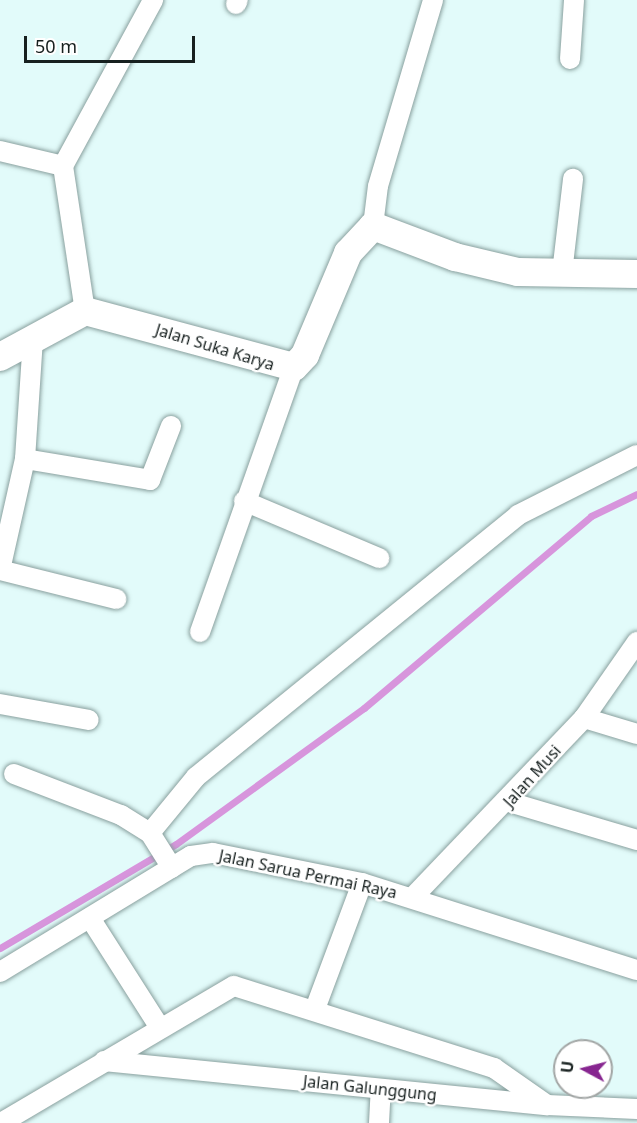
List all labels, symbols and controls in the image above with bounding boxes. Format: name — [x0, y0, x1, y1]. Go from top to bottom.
scale bar — [27, 24, 198, 62]
text: 50 m — [35, 34, 77, 58]
street label: Jalan Suka Karya — [153, 320, 277, 374]
street label: Jalan Musi — [499, 741, 565, 811]
street label: Jalan Sarua Permai Raya — [217, 846, 399, 902]
north arrow — [553, 1039, 613, 1099]
text: U — [555, 1060, 579, 1074]
street label: Jalan Galunggung — [302, 1071, 438, 1105]

